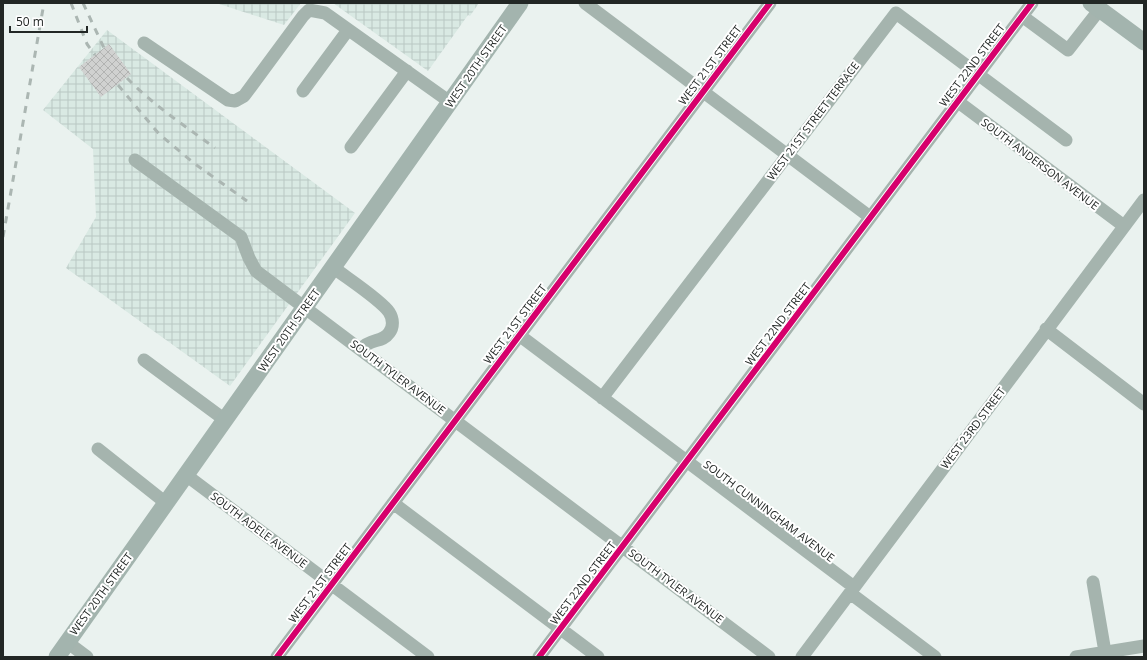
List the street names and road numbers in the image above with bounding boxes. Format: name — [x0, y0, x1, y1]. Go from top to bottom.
street label: WEST 22ND STREET — [935, 20, 1008, 109]
street label: WEST 20TH STREET — [441, 21, 510, 110]
street label: WEST 21ST STREET — [675, 22, 744, 108]
street label: WEST 21ST STREET TERRACE — [763, 58, 862, 183]
street label: SOUTH ANDERSON AVENUE — [978, 114, 1102, 213]
street label: WEST 22ND STREET — [741, 279, 814, 368]
street label: WEST 21ST STREET — [480, 281, 549, 367]
street label: WEST 20TH STREET — [254, 285, 323, 374]
street label: SOUTH TYLER AVENUE — [348, 336, 449, 417]
street label: WEST 23RD STREET — [937, 384, 1008, 472]
street label: SOUTH CUNNINGHAM AVENUE — [701, 456, 838, 565]
street label: SOUTH ADELE AVENUE — [208, 488, 311, 571]
street label: WEST 22ND STREET — [546, 538, 619, 627]
street label: WEST 21ST STREET — [285, 540, 354, 626]
street label: SOUTH TYLER AVENUE — [626, 545, 727, 626]
street label: WEST 20TH STREET — [66, 550, 135, 638]

